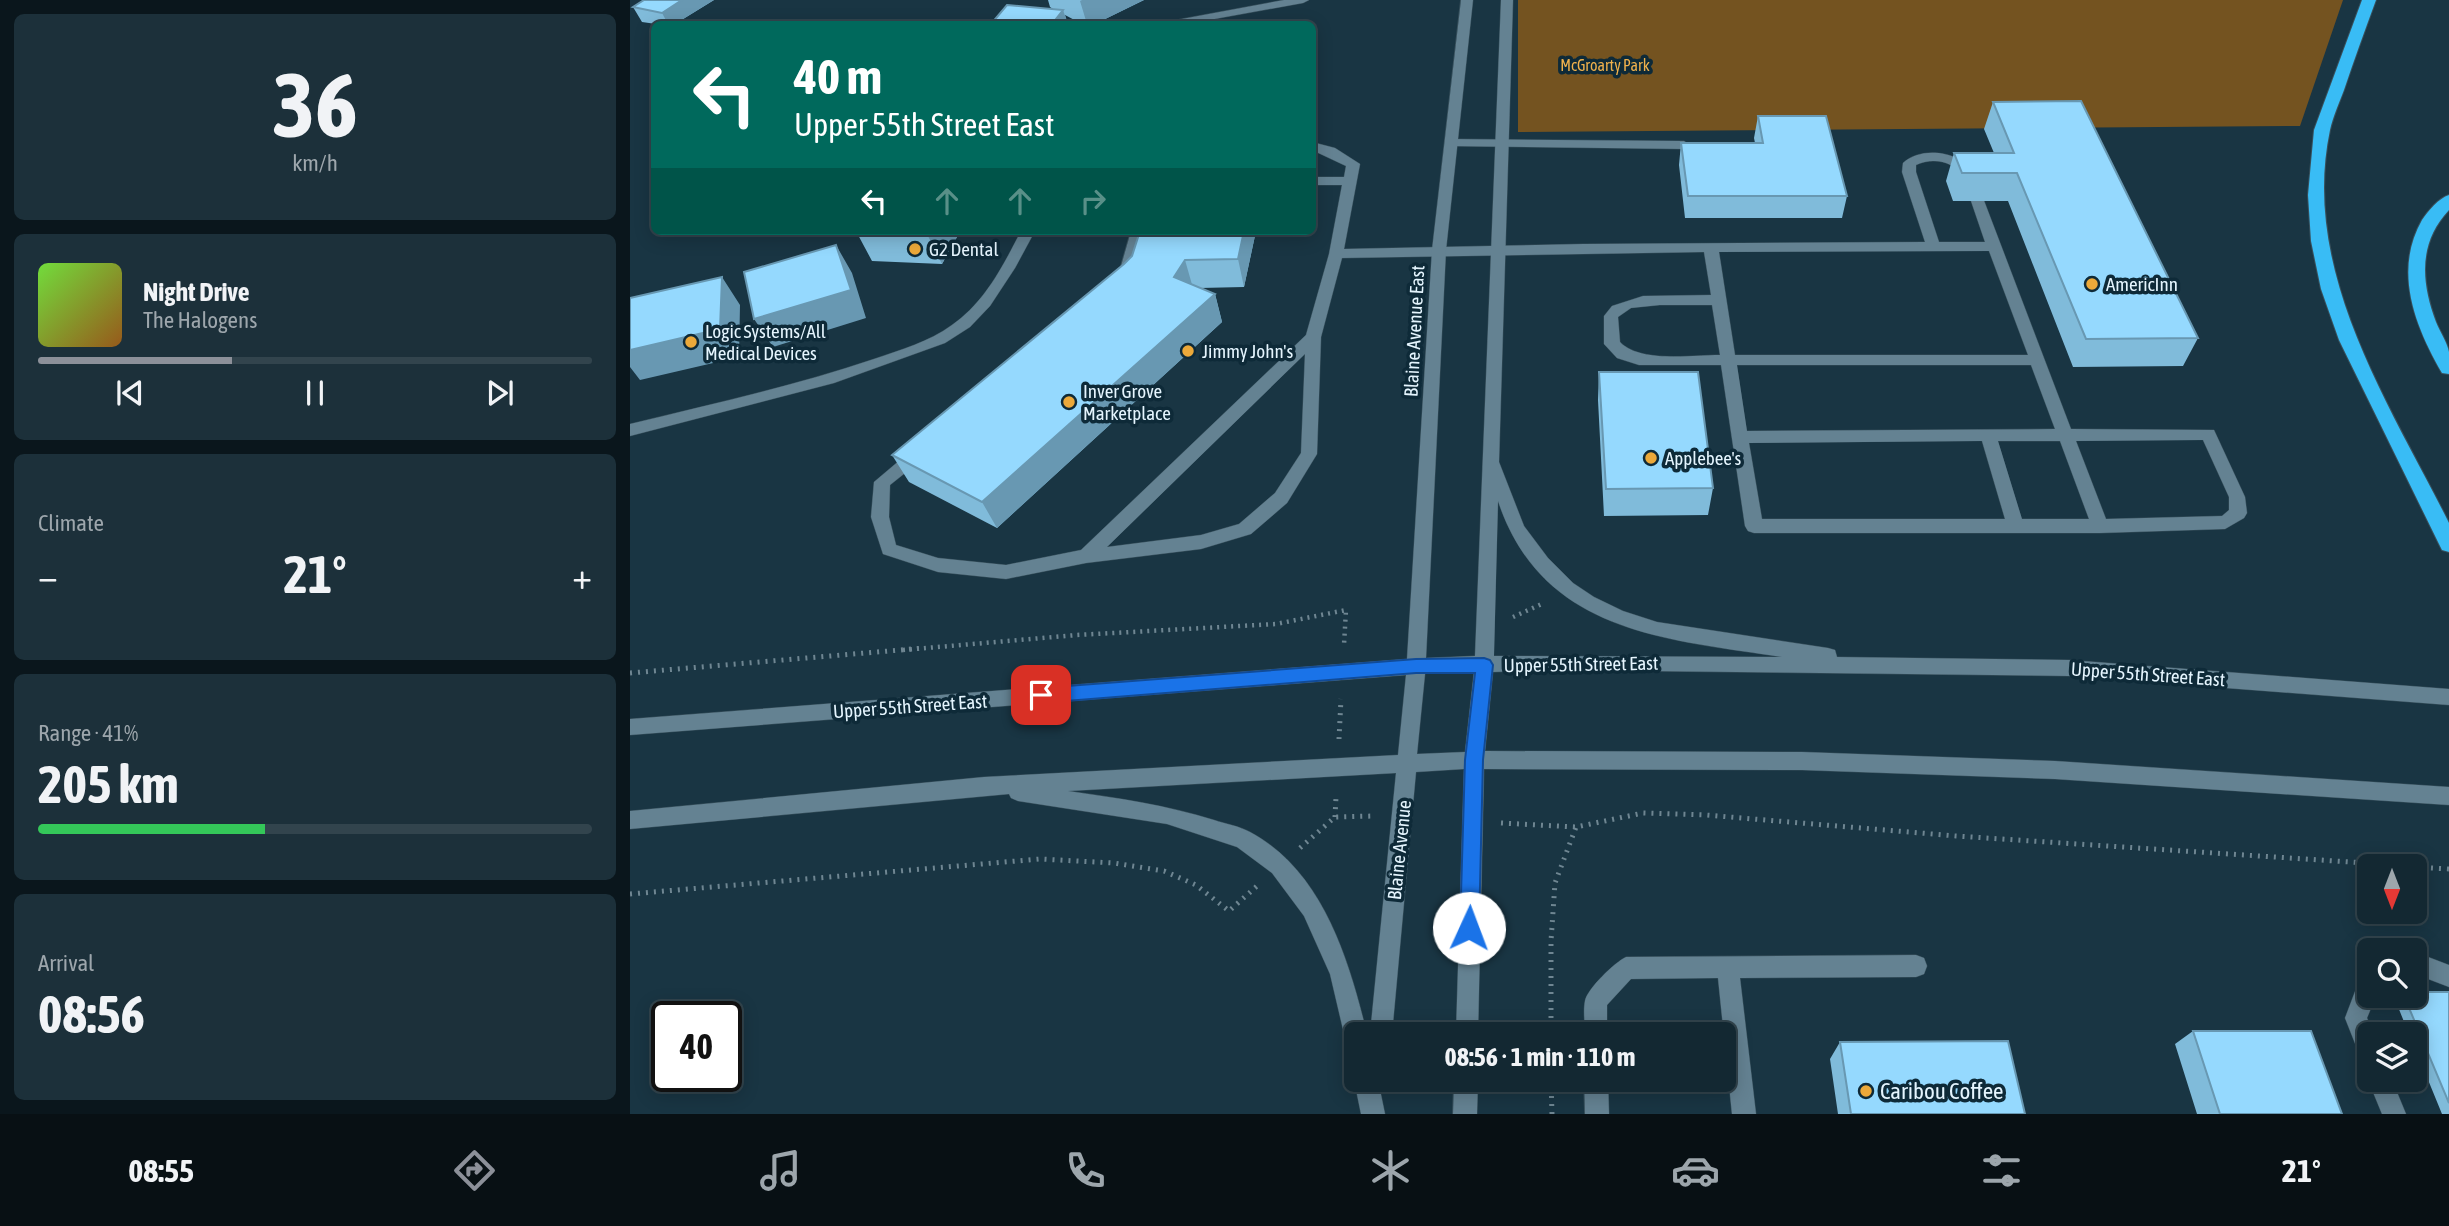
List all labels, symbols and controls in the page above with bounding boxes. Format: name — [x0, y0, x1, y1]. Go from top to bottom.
text: 40 m — [794, 48, 882, 104]
icon: left — [679, 49, 770, 140]
text: 36 — [272, 52, 358, 156]
park label: McGroarty Park — [1560, 56, 1650, 75]
text: Upper 55th Street East — [794, 106, 1054, 143]
text: km/h — [292, 150, 338, 176]
icon: left — [855, 182, 893, 220]
icon: ahead — [928, 182, 966, 220]
icon: ahead — [1001, 182, 1039, 220]
icon: right — [1074, 182, 1112, 220]
place label: G2 Dental — [929, 238, 998, 260]
marker: G2 Dental — [907, 241, 923, 257]
street label: Blaine Avenue East — [1400, 265, 1428, 397]
place label: AmericInn — [2106, 273, 2178, 295]
marker: AmericInn — [2084, 276, 2100, 292]
text: Night Drive — [143, 277, 250, 307]
text: The Halogens — [143, 307, 257, 333]
place label: Logic Systems/All Medical Devices — [705, 320, 826, 364]
marker: Logic Systems/All Medical Devices — [683, 334, 699, 350]
place label: Jimmy John's — [1202, 340, 1293, 362]
marker: Jimmy John's — [1180, 343, 1196, 359]
icon: previous — [111, 374, 149, 412]
icon: pause — [296, 374, 334, 412]
icon: next — [481, 374, 519, 412]
place label: Inver Grove Marketplace — [1083, 380, 1171, 424]
marker: Inver Grove Marketplace — [1061, 394, 1077, 410]
place label: Applebee's — [1665, 447, 1742, 469]
marker: Applebee's — [1643, 450, 1659, 466]
text: Climate — [38, 510, 104, 536]
text: 21° — [283, 544, 347, 604]
text: − — [38, 554, 58, 597]
text: + — [572, 554, 592, 597]
street label: Upper 55th Street East — [1504, 652, 1658, 676]
street label: Upper 55th Street East — [2070, 658, 2226, 690]
pin — [1011, 665, 1071, 725]
icon: arrive — [1022, 676, 1060, 714]
street label: Upper 55th Street East — [832, 690, 988, 722]
text: Range · 41% — [38, 720, 138, 746]
text: 205 km — [38, 754, 179, 814]
street label: Blaine Avenue — [1383, 799, 1415, 901]
north arrow — [2357, 854, 2427, 924]
map controls — [2357, 854, 2427, 1092]
position arrow — [1432, 891, 1506, 965]
button: search — [2357, 938, 2427, 1008]
text: Arrival — [38, 950, 94, 976]
text: 08:56 — [38, 984, 145, 1044]
speed limit sign: 40 — [651, 1001, 742, 1092]
button: layers — [2357, 1022, 2427, 1092]
text: 08:56 · 1 min · 110 m — [1445, 1042, 1635, 1072]
place label: Caribou Coffee — [1880, 1078, 2004, 1104]
marker: Caribou Coffee — [1858, 1083, 1874, 1099]
icon: directions — [450, 1146, 499, 1195]
icon: music — [756, 1146, 805, 1195]
icon: phone — [1061, 1146, 1110, 1195]
icon: climate — [1366, 1146, 1415, 1195]
icon: car — [1671, 1146, 1720, 1195]
icon: filters — [1977, 1146, 2026, 1195]
text: 08:55 — [128, 1152, 194, 1189]
text: 21° — [2282, 1152, 2321, 1189]

